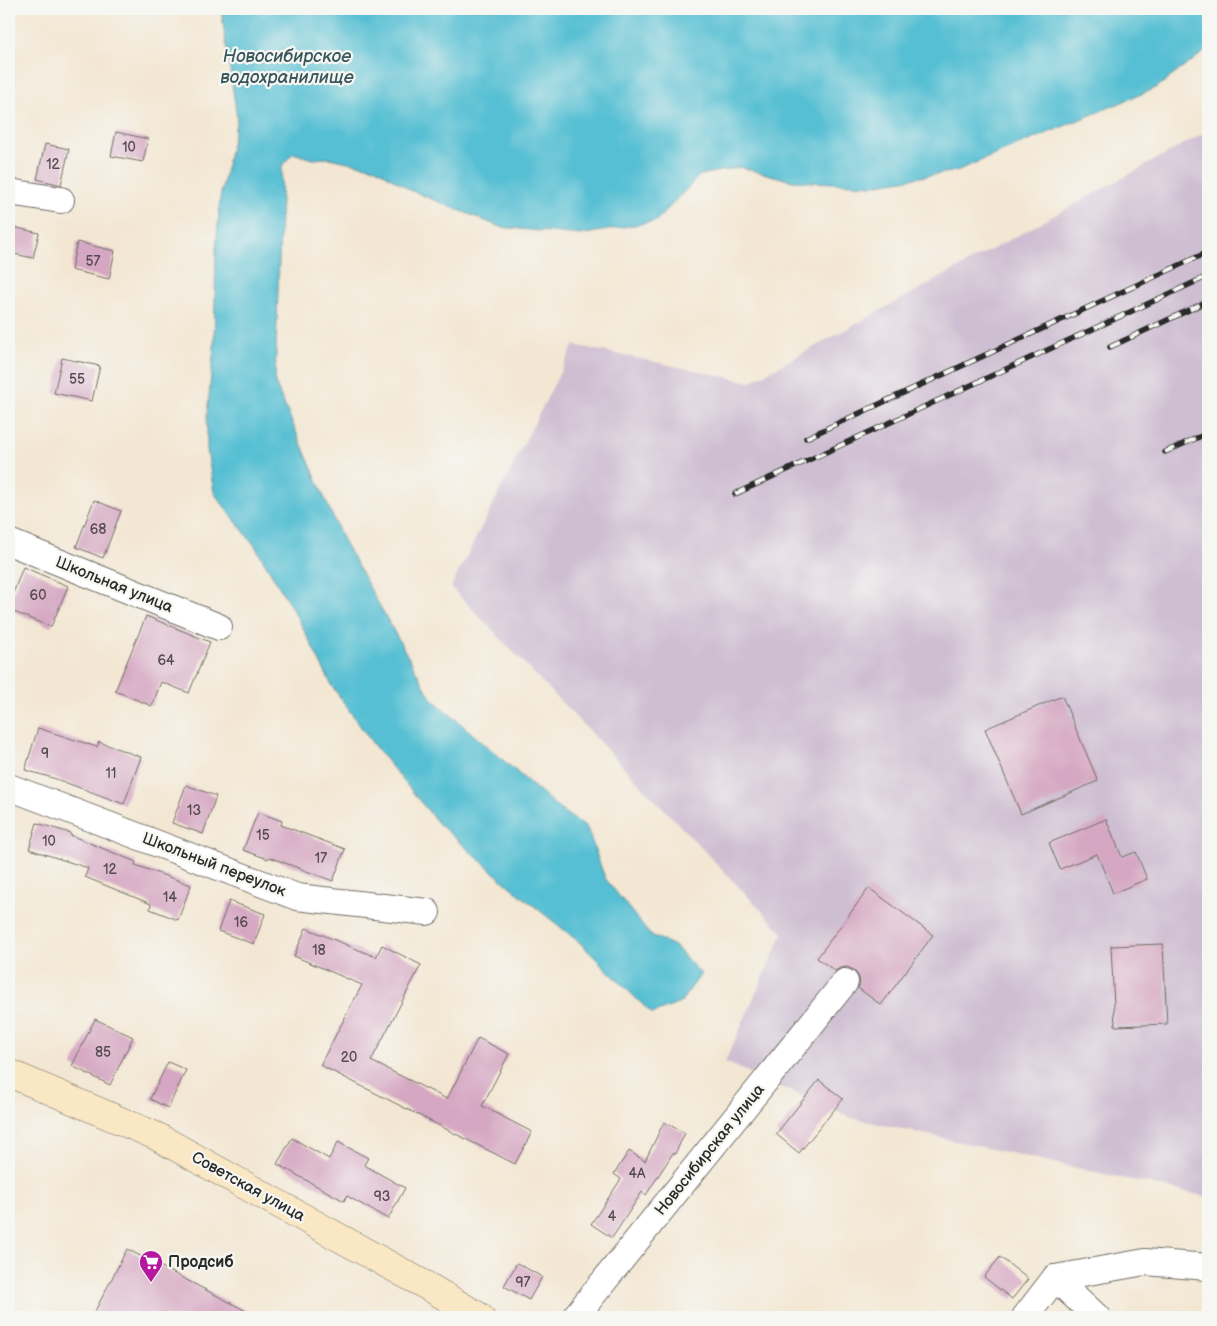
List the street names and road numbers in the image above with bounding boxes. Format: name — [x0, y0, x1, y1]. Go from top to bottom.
street label: Школьная улица — [53, 553, 176, 617]
street label: Школьный переулок — [139, 829, 289, 901]
street label: Новосибирская улица — [651, 1080, 769, 1220]
street label: Советская улица — [188, 1148, 308, 1226]

